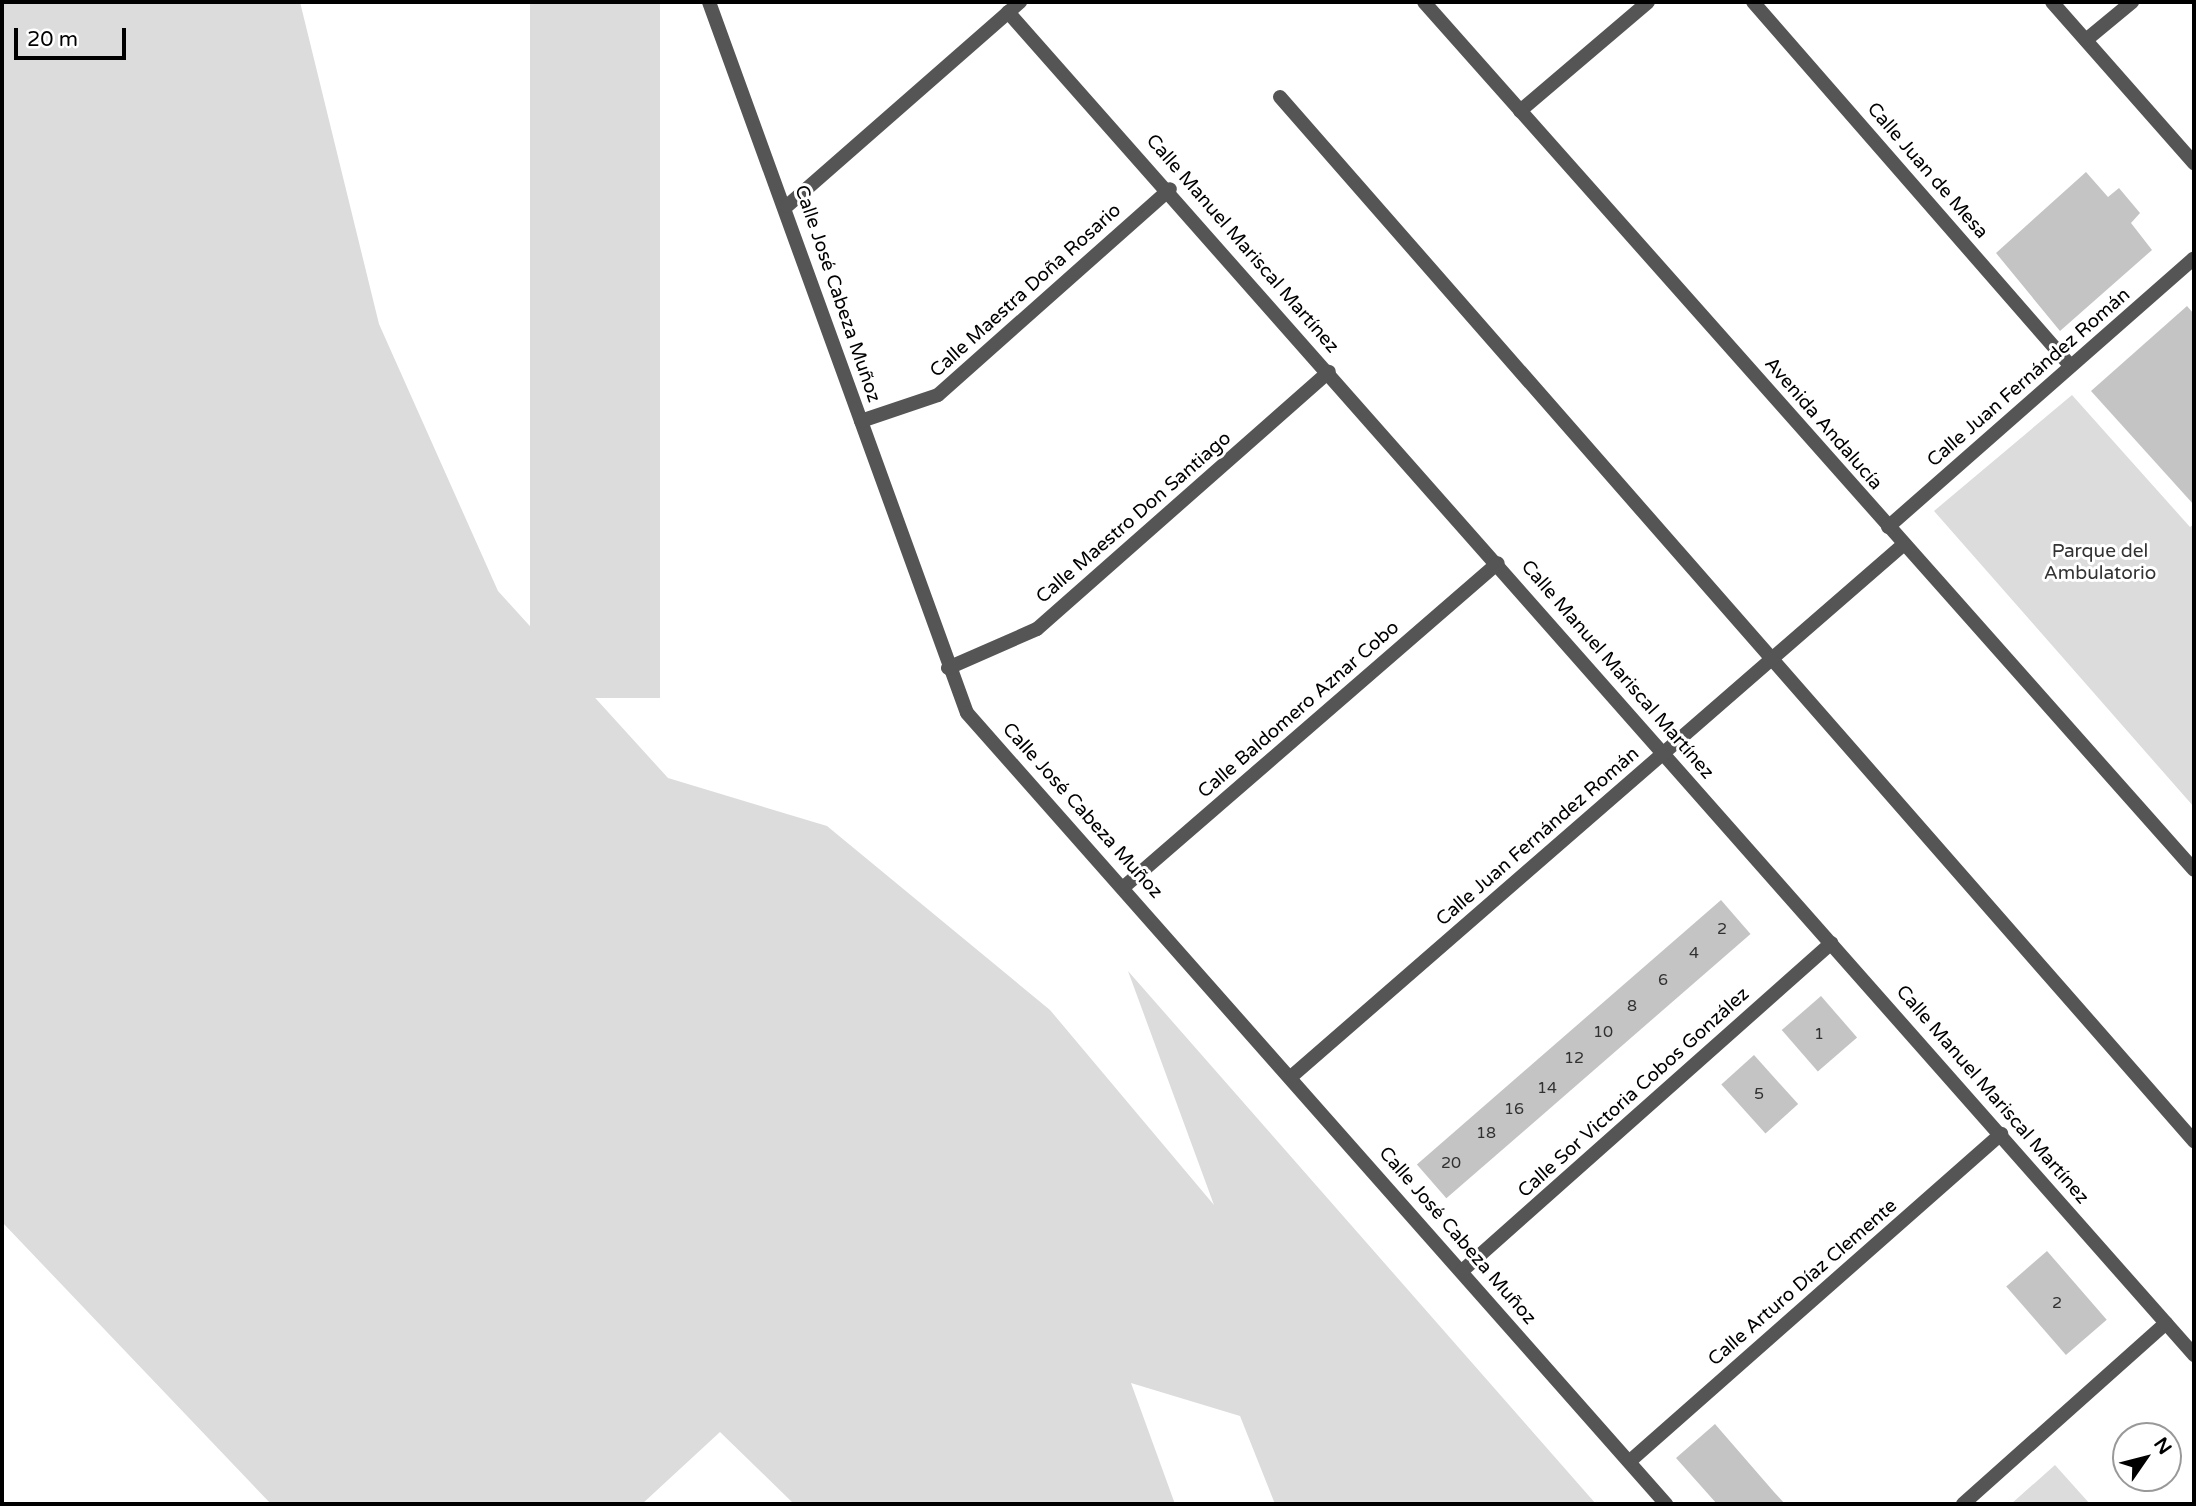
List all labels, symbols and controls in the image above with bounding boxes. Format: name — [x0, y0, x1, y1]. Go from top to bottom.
scale bar — [18, 14, 130, 58]
text: 20 m — [27, 27, 78, 52]
street label: Calle Juan de Mesa — [1862, 98, 1992, 244]
street label: Calle Manuel Mariscal Martínez — [1141, 130, 1343, 358]
street label: Calle José Cabeza Muñoz — [789, 182, 885, 406]
street label: Calle Maestra Doña Rosario — [926, 199, 1126, 383]
street label: Calle Juan Fernández Román — [1923, 284, 2135, 472]
street label: Avenida Andalucía — [1759, 353, 1887, 495]
street label: Calle Maestro Don Santiago — [1032, 427, 1236, 609]
park label: Parque del Ambulatorio — [2044, 541, 2156, 585]
street label: Calle Manuel Mariscal Martínez — [1516, 556, 1718, 784]
street label: Calle Baldomero Aznar Cobo — [1194, 616, 1404, 804]
street label: Calle José Cabeza Muñoz — [997, 719, 1167, 903]
street label: Calle Juan Fernández Román — [1432, 743, 1644, 931]
house number: 2 — [1717, 919, 1727, 939]
house number: 4 — [1689, 943, 1699, 963]
house number: 6 — [1658, 970, 1668, 990]
street label: Calle Manuel Mariscal Martínez — [1891, 981, 2093, 1209]
street label: Calle Sor Victoria Cobos González — [1514, 983, 1754, 1203]
house number: 8 — [1627, 996, 1637, 1016]
house number: 10 — [1593, 1022, 1613, 1042]
house number: 1 — [1814, 1024, 1824, 1044]
house number: 12 — [1564, 1048, 1584, 1068]
house number: 14 — [1537, 1078, 1557, 1098]
house number: 5 — [1754, 1084, 1764, 1104]
house number: 16 — [1504, 1099, 1524, 1119]
house number: 18 — [1476, 1123, 1496, 1143]
street label: Calle José Cabeza Muñoz — [1374, 1142, 1540, 1330]
house number: 20 — [1441, 1153, 1461, 1173]
street label: Calle Arturo Díaz Clemente — [1704, 1195, 1902, 1371]
house number: 2 — [2052, 1293, 2062, 1313]
north arrow — [2112, 1422, 2182, 1492]
text: N — [2149, 1434, 2176, 1459]

